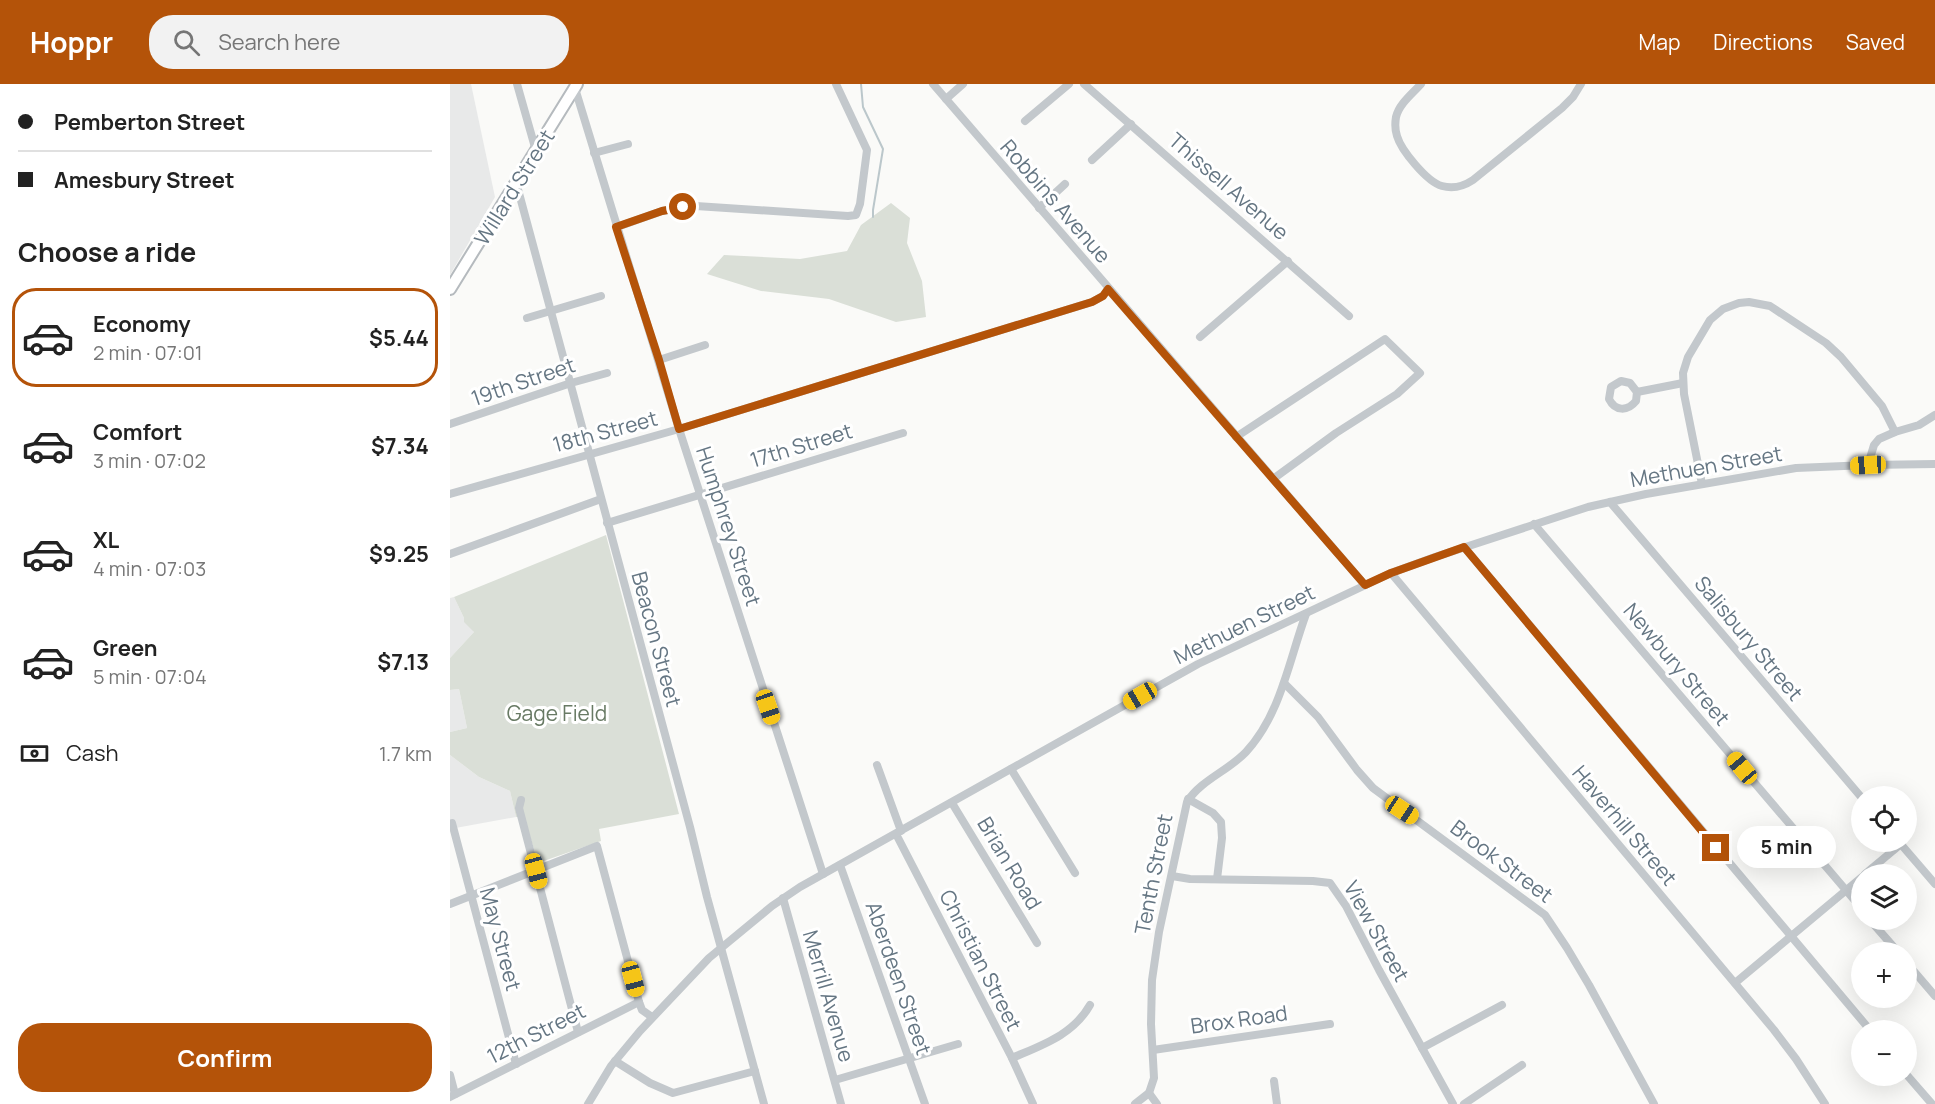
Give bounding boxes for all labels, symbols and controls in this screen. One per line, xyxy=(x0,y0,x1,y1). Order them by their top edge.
search box xyxy=(149,15,569,69)
text: Hoppr xyxy=(30,23,113,61)
icon: search xyxy=(170,26,203,59)
text: Search here xyxy=(218,27,340,57)
text: Map xyxy=(1639,28,1680,56)
text: Directions xyxy=(1713,28,1813,56)
text: Saved xyxy=(1846,28,1905,56)
text: Pemberton Street xyxy=(54,107,245,137)
street label: Willard Street xyxy=(467,124,561,250)
street label: Thissell Avenue xyxy=(1163,126,1295,246)
street label: Robbins Avenue xyxy=(995,133,1117,269)
text: Amesbury Street xyxy=(54,165,235,195)
route start xyxy=(669,193,696,220)
text: Choose a ride xyxy=(18,233,196,270)
text: Economy xyxy=(93,309,191,339)
icon: car xyxy=(21,311,75,365)
text: $5.44 xyxy=(369,323,429,353)
text: 2 min · 07:01 xyxy=(93,339,203,366)
street label: 19th Street xyxy=(467,350,579,412)
street label: 18th Street xyxy=(550,404,660,458)
street label: 17th Street xyxy=(746,416,856,474)
text: Comfort xyxy=(93,417,182,447)
icon: car xyxy=(21,419,75,473)
text: $7.34 xyxy=(371,431,429,461)
street label: Methuen Street xyxy=(1628,439,1784,493)
street label: Humphrey Street xyxy=(690,443,768,609)
text: 3 min · 07:02 xyxy=(93,447,206,474)
car xyxy=(1850,455,1886,475)
text: XL xyxy=(93,525,119,555)
icon: car xyxy=(21,527,75,581)
text: $9.25 xyxy=(369,539,429,569)
text: 4 min · 07:03 xyxy=(93,555,206,582)
street label: Beacon Street xyxy=(626,568,688,710)
street label: Salisbury Street xyxy=(1689,570,1809,706)
street label: Methuen Street xyxy=(1169,578,1319,670)
street label: Newbury Street xyxy=(1618,597,1736,731)
text: Green xyxy=(93,633,158,663)
icon: car xyxy=(21,635,75,689)
text: $7.13 xyxy=(377,647,429,677)
text: 5 min · 07:04 xyxy=(93,663,207,690)
car xyxy=(1120,679,1160,713)
car xyxy=(754,687,782,727)
park label: Gage Field xyxy=(507,699,607,727)
icon: cash xyxy=(18,737,51,770)
text: Cash xyxy=(66,738,119,768)
text: 1.7 km xyxy=(379,740,432,767)
car xyxy=(1724,748,1760,788)
street label: Haverhill Street xyxy=(1566,759,1684,891)
map controls xyxy=(1851,786,1917,1086)
button: locate xyxy=(1851,786,1917,852)
car xyxy=(1382,793,1422,827)
street label: Brian Road xyxy=(971,811,1049,915)
street label: Tenth Street xyxy=(1128,811,1178,937)
street label: Brook Street xyxy=(1445,813,1559,909)
callout: 5 min xyxy=(1737,827,1836,869)
text: 5 min xyxy=(1761,833,1812,860)
route end xyxy=(1702,834,1729,861)
car xyxy=(523,851,549,891)
button: layers xyxy=(1851,864,1917,930)
street label: View Street xyxy=(1338,876,1416,986)
street label: May Street xyxy=(474,884,528,994)
street label: Christian Street xyxy=(933,885,1029,1035)
street label: Aberdeen Street xyxy=(860,898,938,1058)
street label: Merrill Avenue xyxy=(797,927,861,1065)
button: + xyxy=(1851,942,1917,1008)
car xyxy=(620,959,646,999)
street label: 12th Street xyxy=(482,996,590,1070)
street label: Brox Road xyxy=(1189,998,1289,1040)
button: − xyxy=(1851,1020,1917,1086)
button: Confirm xyxy=(18,1023,432,1092)

